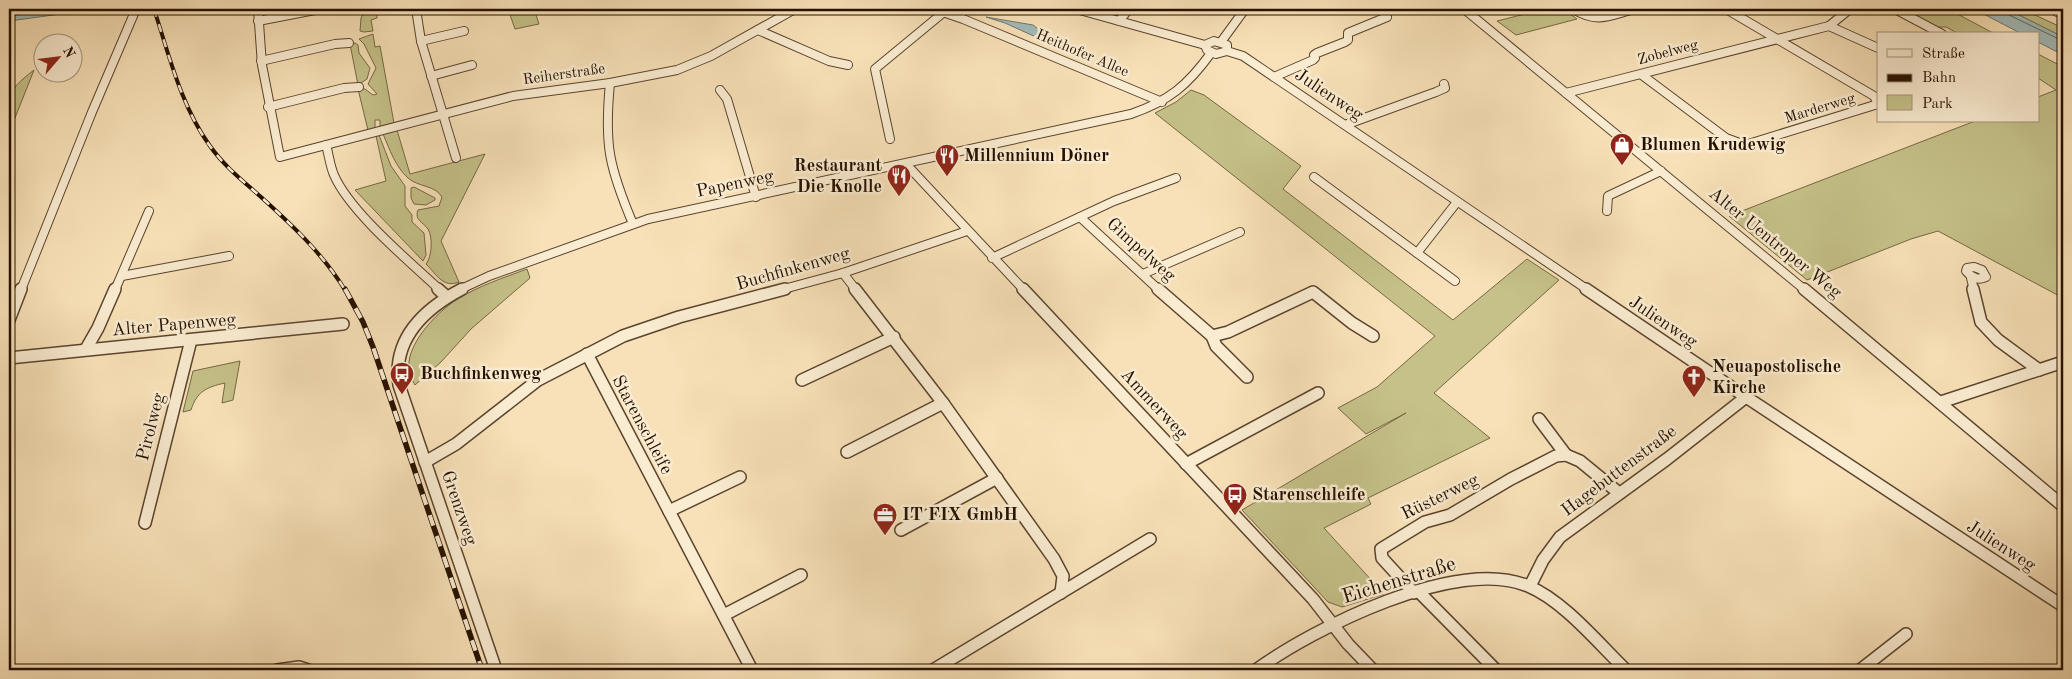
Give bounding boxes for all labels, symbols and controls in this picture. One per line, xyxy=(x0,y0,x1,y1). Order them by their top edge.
street label: Heithofer Allee xyxy=(1033,28,1131,80)
north arrow xyxy=(32,32,82,82)
legend xyxy=(1877,32,2040,122)
street label: Zobelweg xyxy=(1636,38,1700,68)
text: N xyxy=(60,44,77,61)
text: Straße xyxy=(1922,47,1965,62)
street label: Reiherstraße xyxy=(522,62,606,88)
street label: Julienweg xyxy=(1292,66,1367,124)
text: Bahn xyxy=(1922,71,1956,86)
street label: Marderweg xyxy=(1783,91,1857,127)
text: Park xyxy=(1922,97,1953,112)
shop icon: Blumen Krudewig xyxy=(1609,132,1635,166)
place label: Blumen Krudewig xyxy=(1640,136,1785,154)
restaurant icon: Millennium Döner xyxy=(934,143,960,177)
place label: Millennium Döner xyxy=(964,147,1109,165)
place label: Restaurant Die Knolle xyxy=(794,157,882,196)
restaurant icon: Restaurant Die Knolle xyxy=(886,163,912,197)
street label: Papenweg xyxy=(695,167,776,201)
street label: Alter Uentroper Weg xyxy=(1705,184,1845,302)
street label: Gimpelweg xyxy=(1103,215,1179,286)
street label: Buchfinkenweg xyxy=(734,244,852,294)
street label: Julienweg xyxy=(1626,293,1701,351)
street label: Alter Papenweg xyxy=(111,311,237,339)
place label: Neuapostolische Kirche xyxy=(1712,358,1841,397)
bus stop icon: Buchfinkenweg xyxy=(389,361,415,395)
church icon: Neuapostolische Kirche xyxy=(1681,364,1707,398)
place label: Buchfinkenweg xyxy=(420,365,541,383)
street label: Ammerweg xyxy=(1117,365,1191,443)
street label: Starenschleife xyxy=(608,372,676,478)
street label: Pirolweg xyxy=(134,391,168,463)
street label: Hagebuttenstraße xyxy=(1558,422,1680,520)
street label: Grenzweg xyxy=(438,468,480,548)
street label: Rüsterweg xyxy=(1399,471,1482,523)
bus stop icon: Starenschleife xyxy=(1222,482,1248,516)
place label: Starenschleife xyxy=(1252,486,1366,504)
office icon: IT FIX GmbH xyxy=(872,502,898,536)
place label: IT FIX GmbH xyxy=(902,506,1018,524)
street label: Julienweg xyxy=(1963,517,2039,575)
street label: Eichenstraße xyxy=(1340,554,1458,608)

